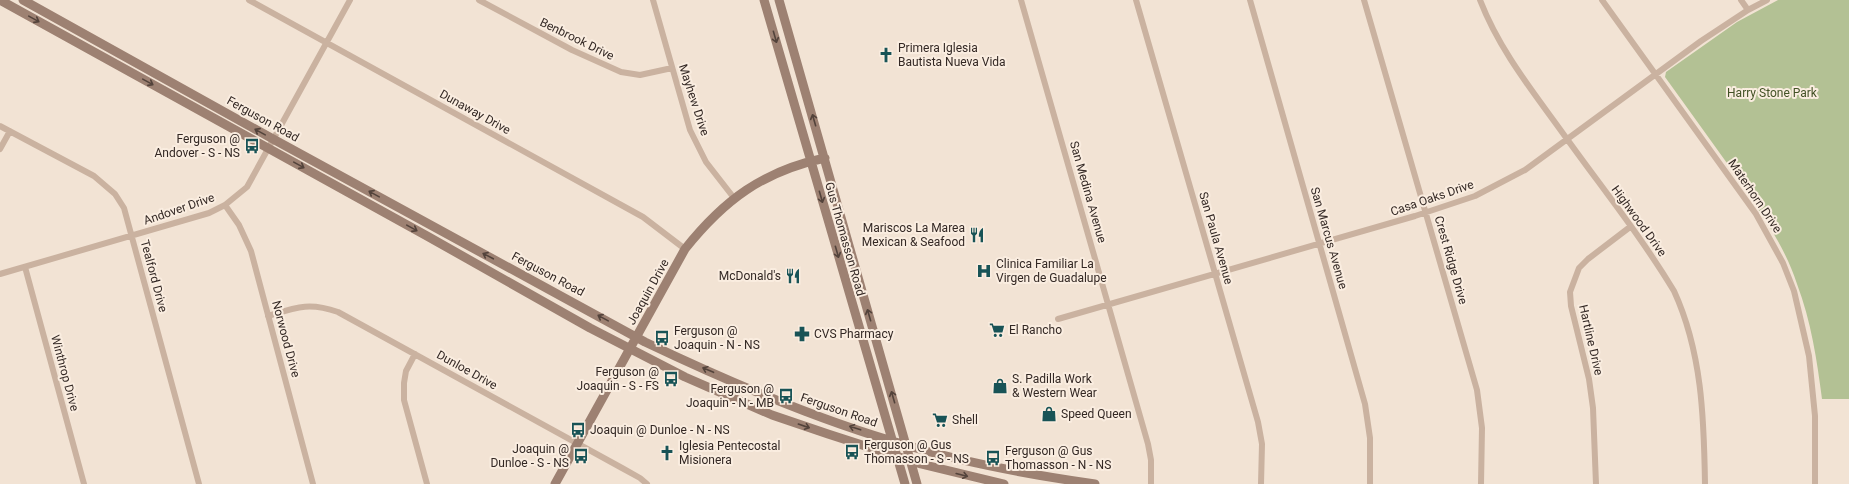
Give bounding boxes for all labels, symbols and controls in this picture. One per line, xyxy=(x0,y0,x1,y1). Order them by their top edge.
one-way arrow xyxy=(28,15,40,23)
street label: Benbrook Drive xyxy=(538,15,616,63)
one-way arrow xyxy=(772,31,779,44)
place label: Primera Iglesia Bautista Nueva Vida xyxy=(898,41,1006,69)
church icon: Primera Iglesia Bautista Nueva Vida xyxy=(877,46,895,64)
street label: Mayhew Drive xyxy=(676,62,712,138)
one-way arrow xyxy=(142,78,154,86)
park label: Harry Stone Park xyxy=(1727,86,1818,100)
street label: Dunaway Drive xyxy=(437,87,513,137)
street label: Ferguson Road xyxy=(224,93,302,145)
one-way arrow xyxy=(810,114,817,127)
one-way arrow xyxy=(254,127,266,135)
place label: Ferguson @ Andover - S - NS xyxy=(155,132,240,160)
bus stop icon: Ferguson @ Andover - S - NS xyxy=(243,137,261,155)
street label: San Medina Avenue xyxy=(1067,140,1109,244)
street label: Materhorn Drive xyxy=(1725,157,1785,235)
one-way arrow xyxy=(292,161,304,169)
street label: Casa Oaks Drive xyxy=(1389,177,1475,219)
street label: Gus Thomasson Road xyxy=(822,180,868,298)
street label: Highwood Drive xyxy=(1609,183,1669,259)
street label: San Marcus Avenue xyxy=(1308,185,1350,291)
one-way arrow xyxy=(368,189,380,197)
street label: Andover Drive xyxy=(142,190,216,228)
one-way arrow xyxy=(818,190,825,203)
street label: San Paula Avenue xyxy=(1196,190,1236,286)
street label: Crest Ridge Drive xyxy=(1432,214,1470,306)
place label: Mariscos La Marea Mexican & Seafood xyxy=(862,221,965,249)
one-way arrow xyxy=(406,224,418,232)
restaurant icon: Mariscos La Marea Mexican & Seafood xyxy=(968,226,986,244)
street label: Tealford Drive xyxy=(138,238,170,314)
one-way arrow xyxy=(834,245,841,258)
street label: Ferguson Road xyxy=(509,249,587,299)
one-way arrow xyxy=(483,251,495,259)
street label: Joaquin Drive xyxy=(624,257,672,327)
place label: Clinica Familiar La Virgen de Guadalupe xyxy=(996,257,1107,285)
hospital icon: Clinica Familiar La Virgen de Guadalupe xyxy=(975,262,993,280)
restaurant icon: McDonald's xyxy=(784,267,802,285)
place label: McDonald's xyxy=(719,269,781,283)
street label: Norwood Drive xyxy=(269,299,303,379)
street label: Hartline Drive xyxy=(1576,303,1606,377)
one-way arrow xyxy=(865,309,872,322)
one-way arrow xyxy=(597,313,609,321)
supermarket icon: El Rancho xyxy=(988,321,1006,339)
place label: El Rancho xyxy=(1009,323,1062,337)
place label: Ferguson @ Joaquin - N - NS xyxy=(674,324,760,352)
pharmacy icon: CVS Pharmacy xyxy=(793,325,811,343)
place label: CVS Pharmacy xyxy=(814,327,894,341)
bus stop icon: Ferguson @ Joaquin - N - NS xyxy=(653,329,671,347)
street label: Winthrop Drive xyxy=(48,333,82,413)
street label: Dunloe Drive xyxy=(434,348,500,392)
place label: Ferguson @ Joaquin - S - FS xyxy=(577,365,659,393)
one-way arrow xyxy=(703,366,715,374)
bus stop icon: Ferguson @ Joaquin - S - FS xyxy=(662,370,680,388)
place label: S. Padilla Work & Western Wear xyxy=(1012,372,1097,400)
shop icon: S. Padilla Work & Western Wear xyxy=(991,377,1009,395)
place label: Ferguson @ Joaquin - N - MB xyxy=(686,382,774,410)
bus stop icon: Ferguson @ Joaquin - N - MB xyxy=(777,387,795,405)
street label: Ferguson Road xyxy=(799,390,879,430)
one-way arrow xyxy=(888,391,896,404)
shop icon: Speed Queen xyxy=(1040,405,1058,423)
place label: Speed Queen xyxy=(1061,407,1132,421)
supermarket icon: Shell xyxy=(931,411,949,429)
place label: Shell xyxy=(952,413,978,427)
bus stop icon: Joaquin @ Dunloe - N - NS xyxy=(569,421,587,439)
place label: Joaquin @ Dunloe - N - NS xyxy=(590,423,730,437)
one-way arrow xyxy=(798,423,811,430)
one-way arrow xyxy=(848,424,861,431)
place label: Ferguson @ Gus Thomasson - S - NS xyxy=(864,438,969,466)
place label: Iglesia Pentecostal Misionera xyxy=(679,439,780,467)
place label: Joaquin @ Dunloe - S - NS xyxy=(490,442,569,470)
bus stop icon: Ferguson @ Gus Thomasson - S - NS xyxy=(843,443,861,461)
church icon: Iglesia Pentecostal Misionera xyxy=(658,444,676,462)
place label: Ferguson @ Gus Thomasson - N - NS xyxy=(1005,444,1111,472)
bus stop icon: Joaquin @ Dunloe - S - NS xyxy=(572,447,590,465)
bus stop icon: Ferguson @ Gus Thomasson - N - NS xyxy=(984,449,1002,467)
one-way arrow xyxy=(955,471,968,479)

